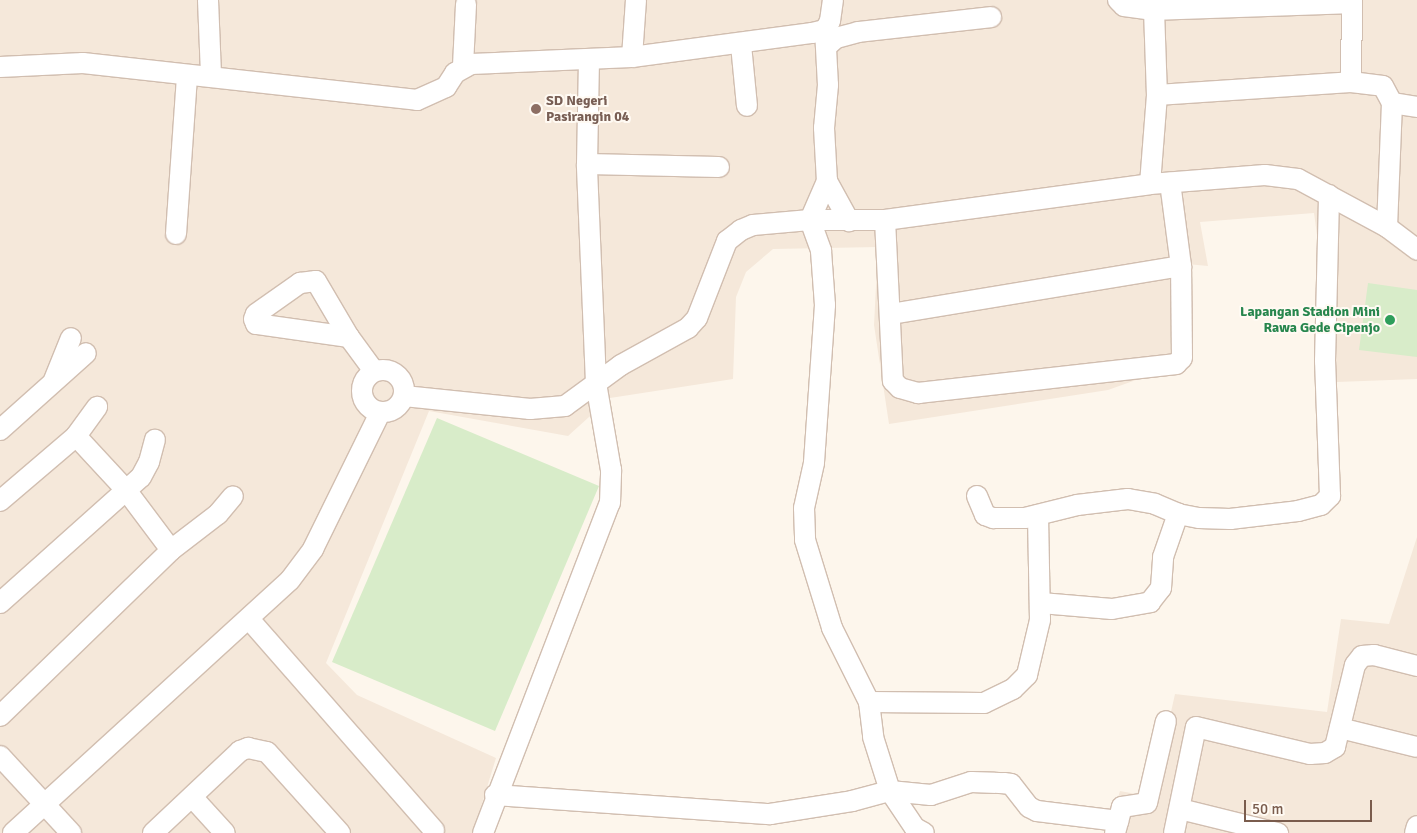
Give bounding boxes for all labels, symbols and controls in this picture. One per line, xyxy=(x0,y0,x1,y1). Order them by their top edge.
place label: SD Negeri Pasirangin 04 xyxy=(546,93,629,125)
marker: SD Negeri Pasirangin 04 xyxy=(530,103,542,115)
place label: Lapangan Stadion Mini Rawa Gede Cipenjo xyxy=(1240,304,1380,336)
marker: Lapangan Stadion Mini Rawa Gede Cipenjo xyxy=(1384,314,1396,326)
scale bar xyxy=(1247,790,1374,822)
text: 50 m xyxy=(1252,800,1283,818)

